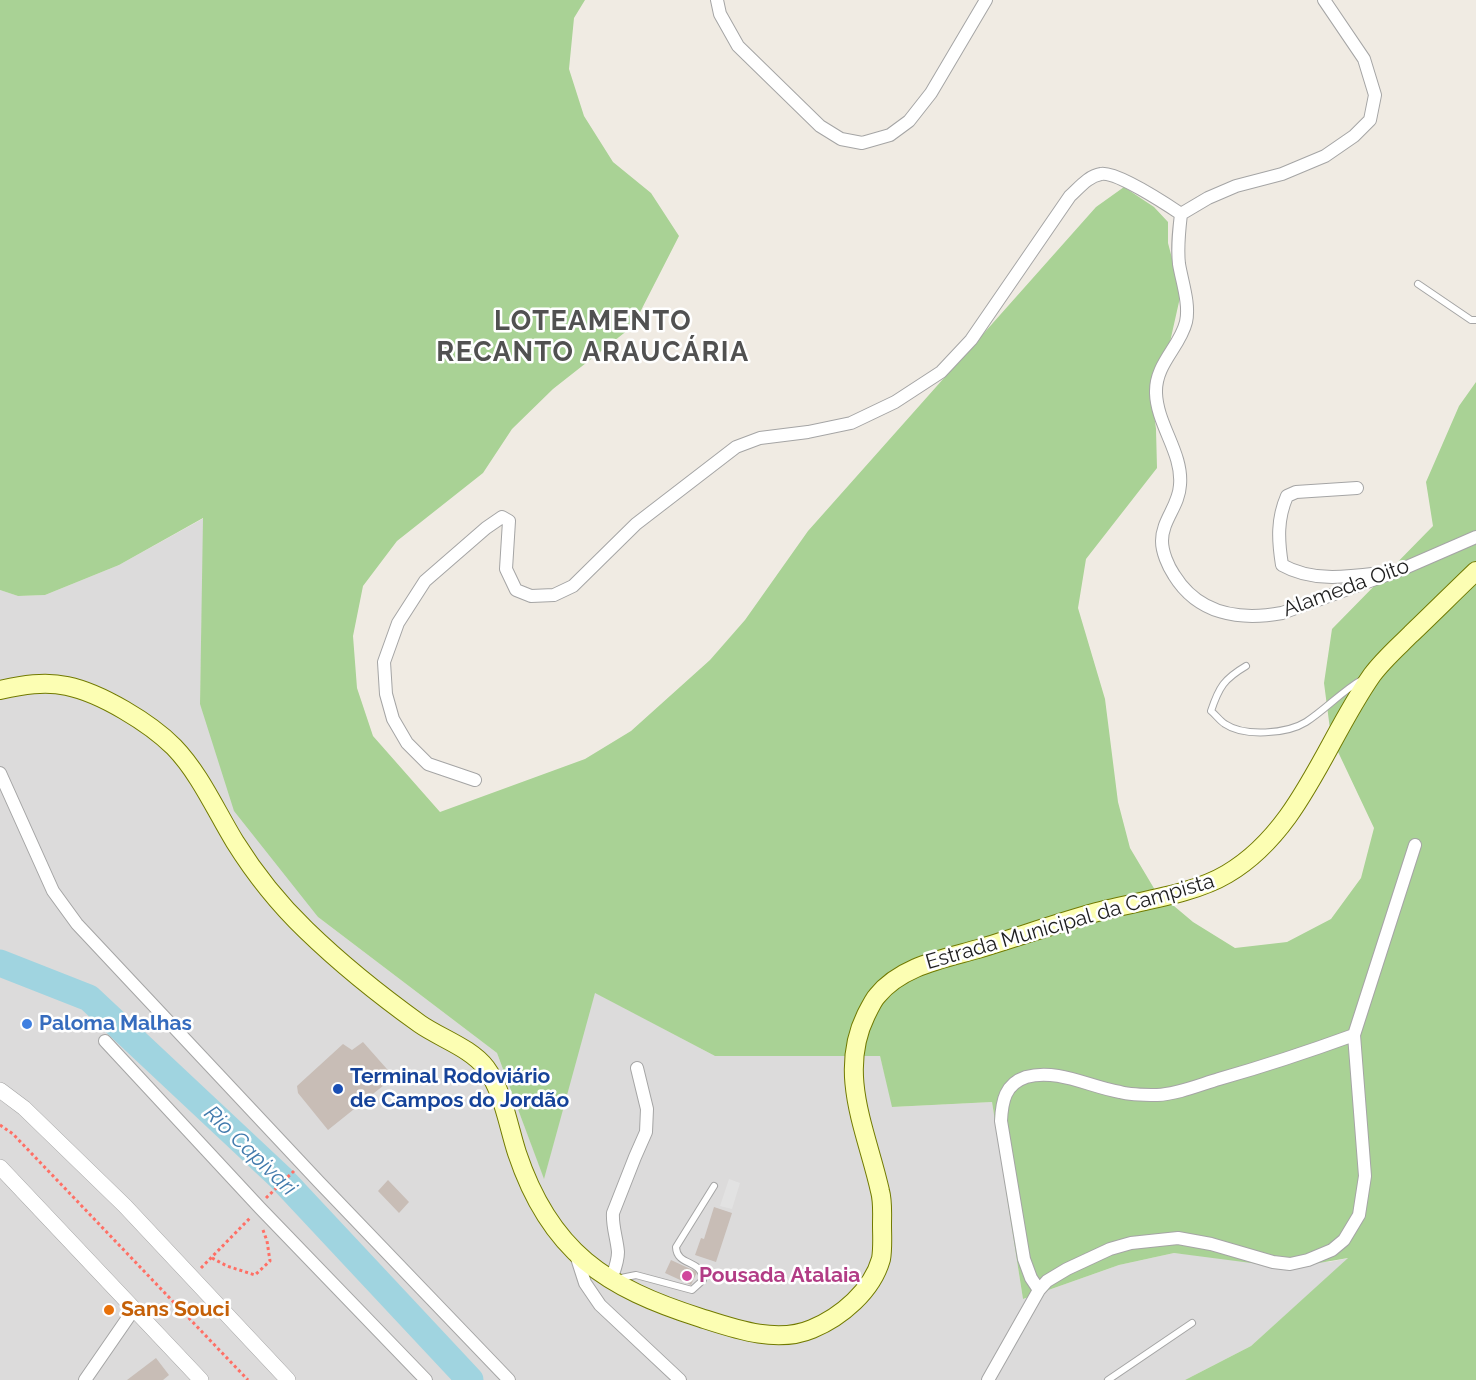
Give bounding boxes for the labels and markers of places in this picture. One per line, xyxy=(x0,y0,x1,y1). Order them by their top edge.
place label: Paloma Malhas xyxy=(39,1011,192,1037)
marker: Paloma Malhas xyxy=(20,1017,34,1031)
place label: Terminal Rodoviário de Campos do Jordão xyxy=(350,1064,569,1114)
marker: Terminal Rodoviário de Campos do Jordão xyxy=(331,1082,345,1096)
place label: Pousada Atalaia xyxy=(699,1263,860,1289)
marker: Pousada Atalaia xyxy=(680,1269,694,1283)
place label: Sans Souci xyxy=(121,1297,230,1323)
marker: Sans Souci xyxy=(102,1303,116,1317)

